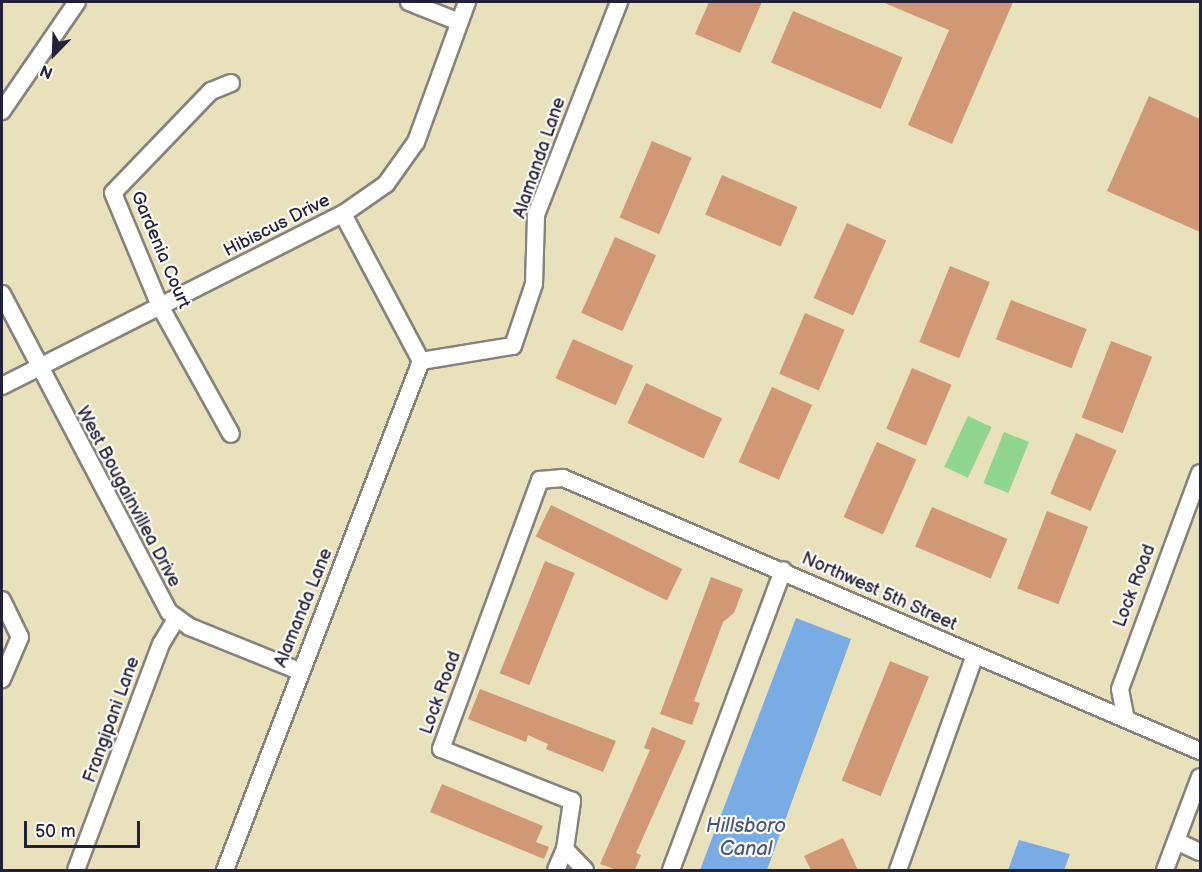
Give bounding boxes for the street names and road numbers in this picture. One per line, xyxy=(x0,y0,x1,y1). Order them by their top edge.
street label: Alamanda Lane xyxy=(509,95,571,221)
street label: Gardenia Court xyxy=(126,188,194,312)
street label: Hibiscus Drive xyxy=(220,190,334,262)
street label: West Bougainvillea Drive xyxy=(71,403,185,591)
street label: Lock Road xyxy=(1109,542,1161,630)
street label: Alamanda Lane xyxy=(270,545,338,671)
street label: Northwest 5th Street xyxy=(798,548,960,636)
street label: Lock Road xyxy=(416,649,466,737)
street label: Frangipani Lane xyxy=(79,654,145,786)

